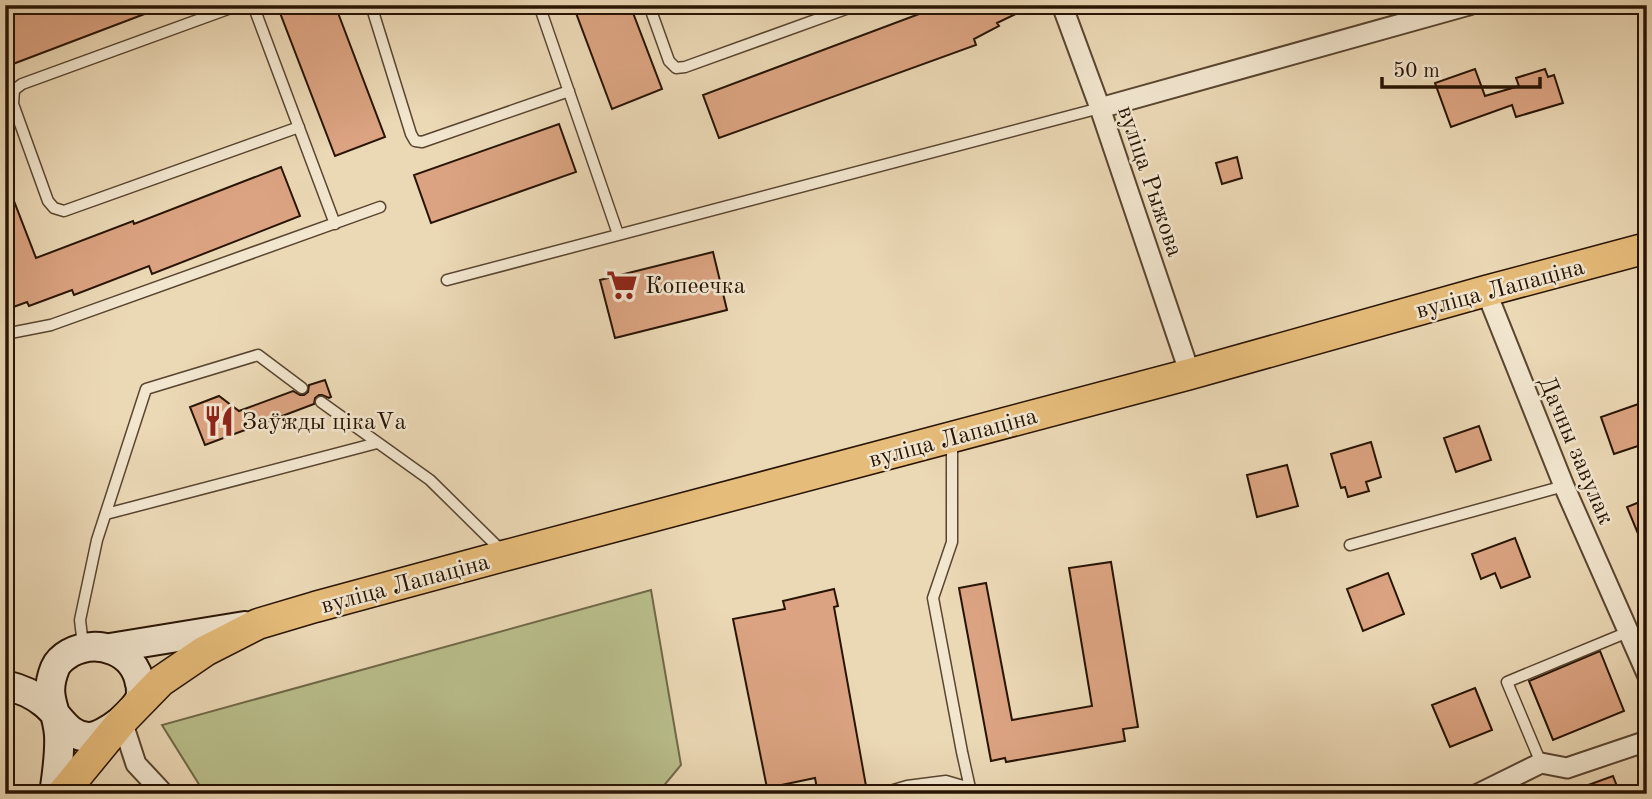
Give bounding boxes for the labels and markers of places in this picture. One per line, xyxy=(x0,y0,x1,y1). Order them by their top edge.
supermarket icon: Копеечка xyxy=(605,268,639,302)
place label: Копеечка xyxy=(645,275,746,299)
restaurant icon: Заўжды цікаVа xyxy=(202,404,236,438)
place label: Заўжды цікаVа xyxy=(242,411,406,435)

